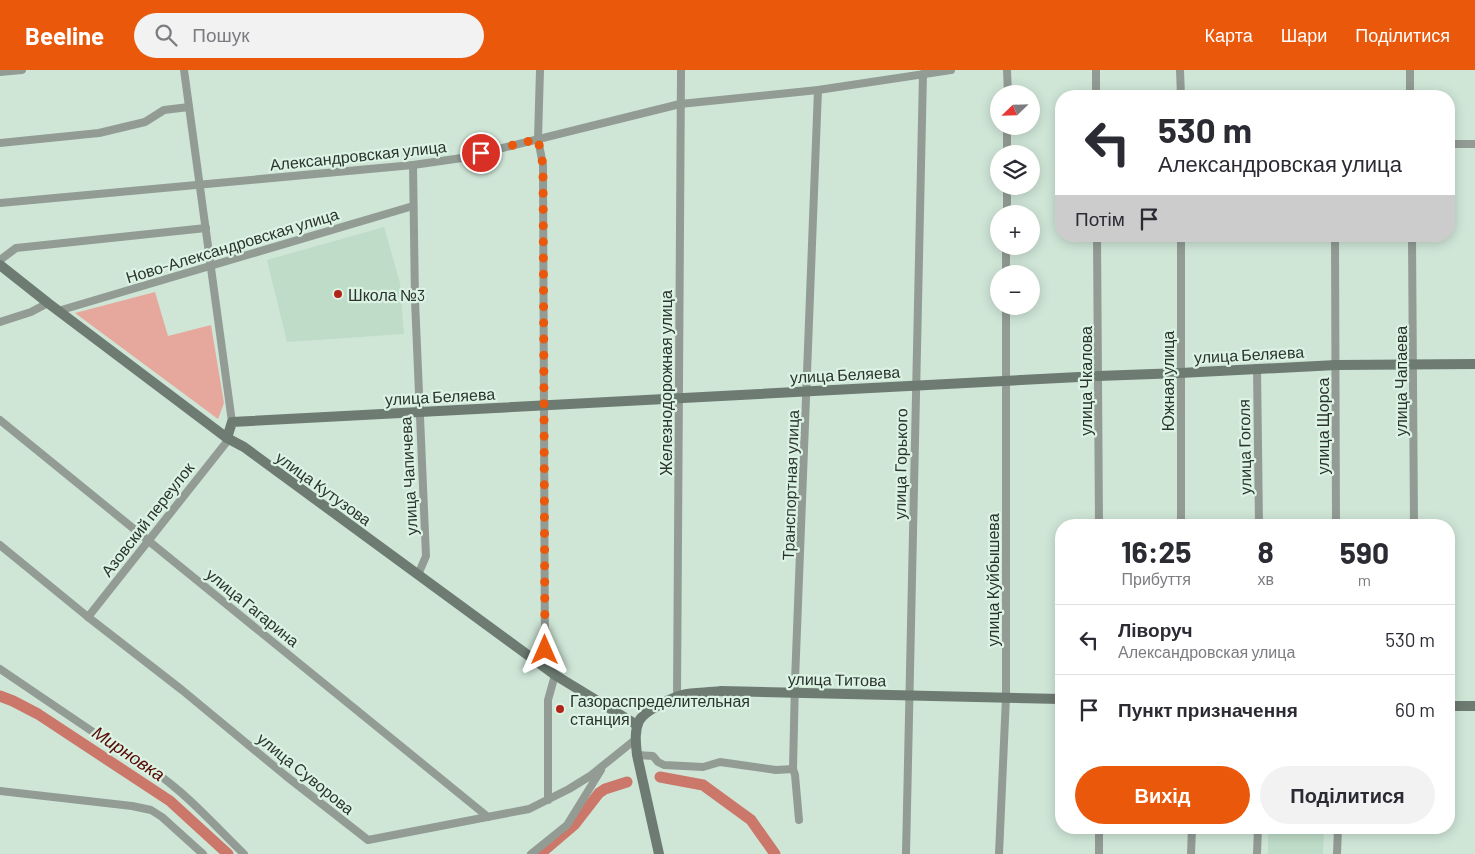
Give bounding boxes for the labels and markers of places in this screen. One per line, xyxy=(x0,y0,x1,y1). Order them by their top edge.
pin xyxy=(460,132,502,174)
place label: Школа №3 xyxy=(348,285,425,304)
marker: Школа №3 xyxy=(332,288,344,300)
place label: Газораспределительная станция xyxy=(570,691,750,728)
marker: Газораспределительная станция xyxy=(554,703,566,715)

